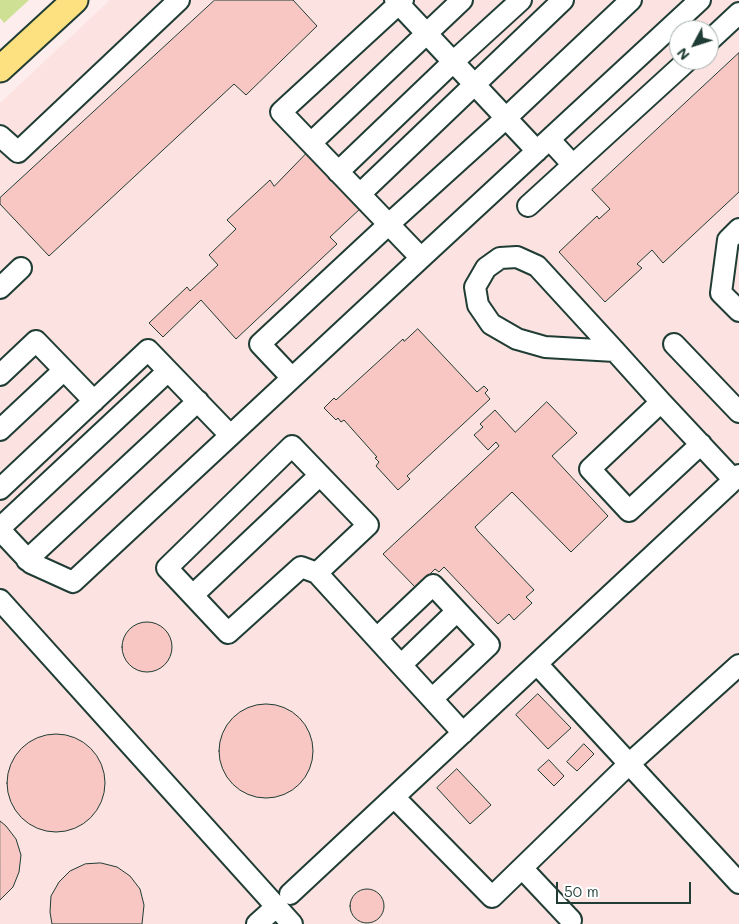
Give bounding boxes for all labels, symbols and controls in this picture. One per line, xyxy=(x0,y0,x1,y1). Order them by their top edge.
north arrow xyxy=(669,20,719,70)
text: N xyxy=(672,44,694,65)
scale bar xyxy=(559,872,694,904)
text: 50 m xyxy=(564,881,599,901)

